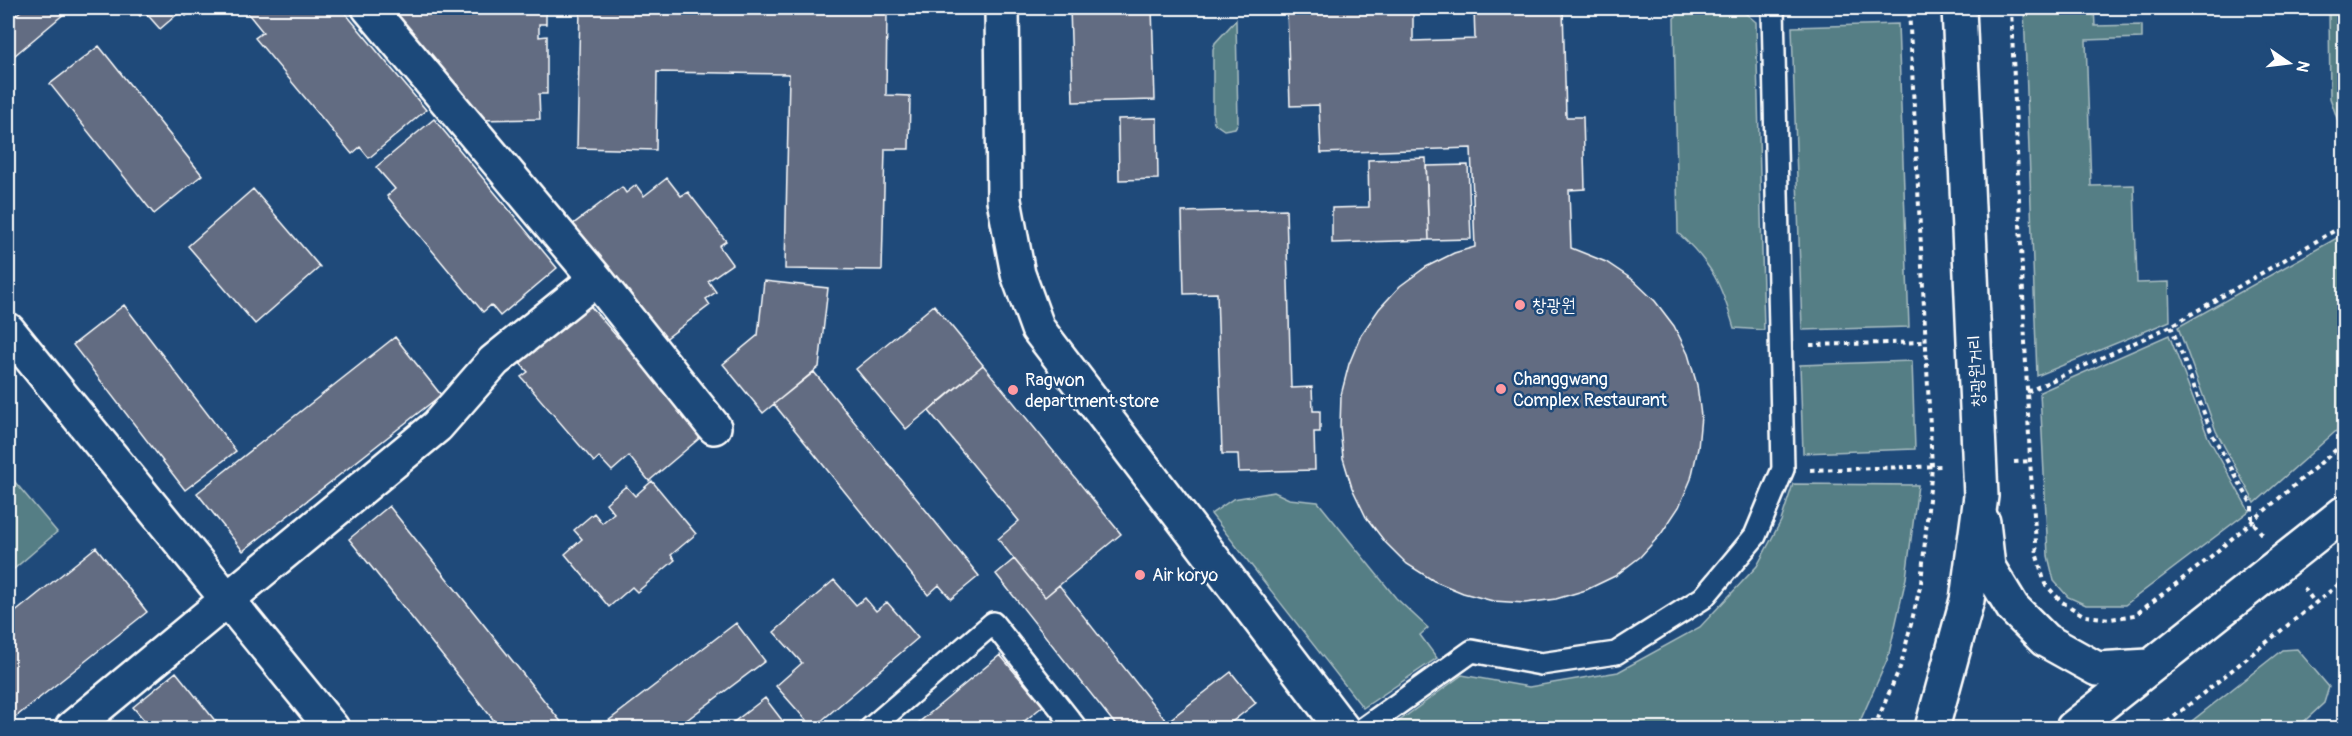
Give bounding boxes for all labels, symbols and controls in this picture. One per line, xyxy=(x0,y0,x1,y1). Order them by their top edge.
north arrow xyxy=(2259,33,2319,93)
text: N xyxy=(2292,59,2314,74)
place label: 창광원 xyxy=(1532,294,1575,317)
marker: 창광원 xyxy=(1513,298,1527,312)
street label: 창광원거리 xyxy=(1963,334,1990,408)
place label: Changgwang Complex Restaurant xyxy=(1513,368,1668,412)
place label: Ragwon department store xyxy=(1025,369,1159,413)
marker: Changgwang Complex Restaurant xyxy=(1494,382,1508,396)
marker: Ragwon department store xyxy=(1006,383,1020,397)
place label: Air koryo xyxy=(1152,564,1219,587)
marker: Air koryo xyxy=(1133,568,1147,582)

